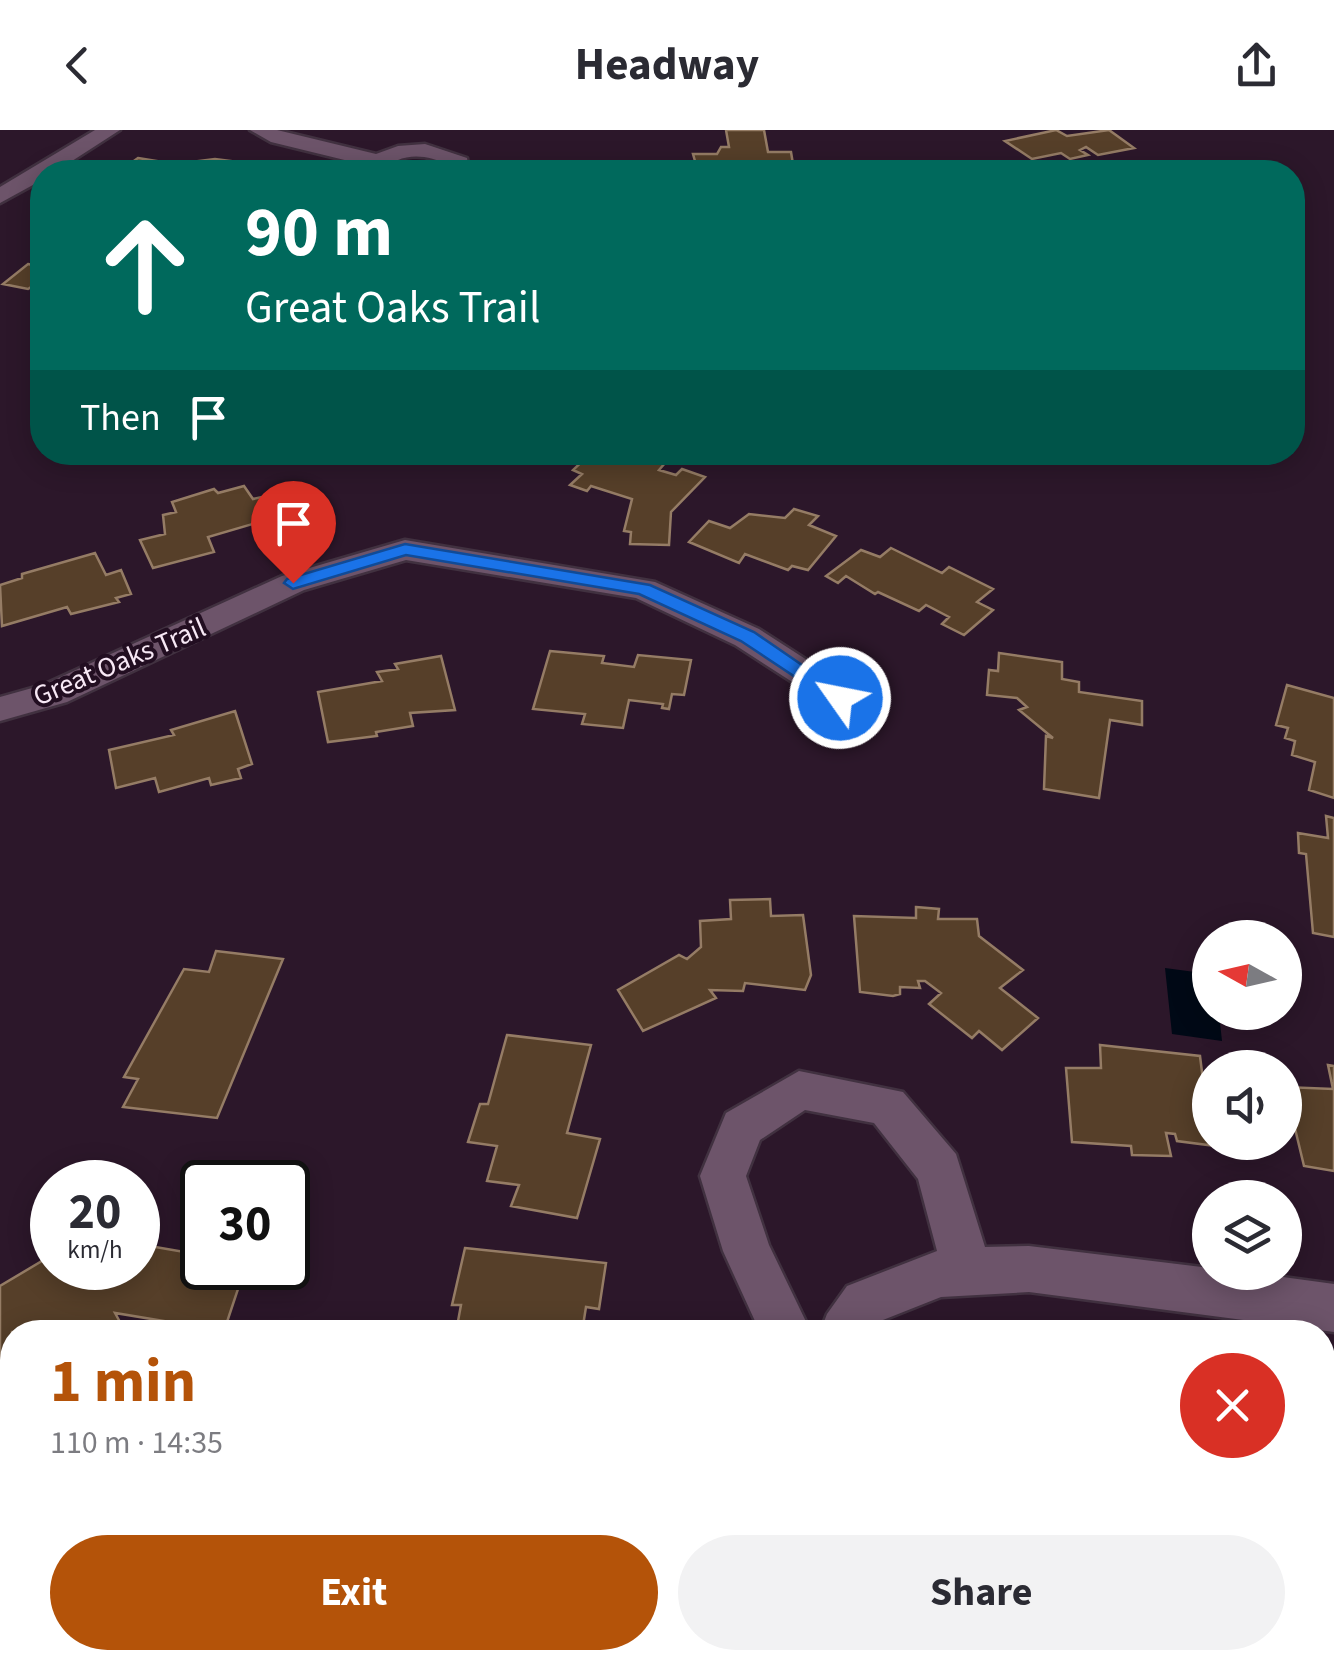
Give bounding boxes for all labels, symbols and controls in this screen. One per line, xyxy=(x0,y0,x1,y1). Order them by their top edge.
text: Headway xyxy=(575,33,759,97)
icon: back xyxy=(50,38,105,93)
icon: share xyxy=(1229,38,1284,93)
text: 90 m xyxy=(245,183,393,283)
icon: ahead xyxy=(80,200,210,330)
text: Great Oaks Trail xyxy=(245,276,540,340)
icon: arrive xyxy=(181,390,236,445)
text: Then xyxy=(80,391,161,445)
pin xyxy=(251,481,336,584)
icon: arrive xyxy=(266,496,321,551)
street label: Great Oaks Trail xyxy=(27,608,212,716)
position arrow xyxy=(788,646,892,750)
north arrow xyxy=(1192,920,1302,1030)
map controls xyxy=(1192,920,1302,1290)
button: sound xyxy=(1192,1050,1302,1160)
speed limit sign: 30 xyxy=(180,1160,310,1290)
text: 20 xyxy=(69,1177,121,1248)
button: layers xyxy=(1192,1180,1302,1290)
text: km/h xyxy=(67,1232,123,1268)
text: 1 min xyxy=(50,1340,196,1425)
button: close xyxy=(1180,1353,1285,1458)
text: 110 m · 14:35 xyxy=(50,1420,223,1466)
button: Exit xyxy=(50,1535,658,1650)
button: Share xyxy=(678,1535,1285,1650)

